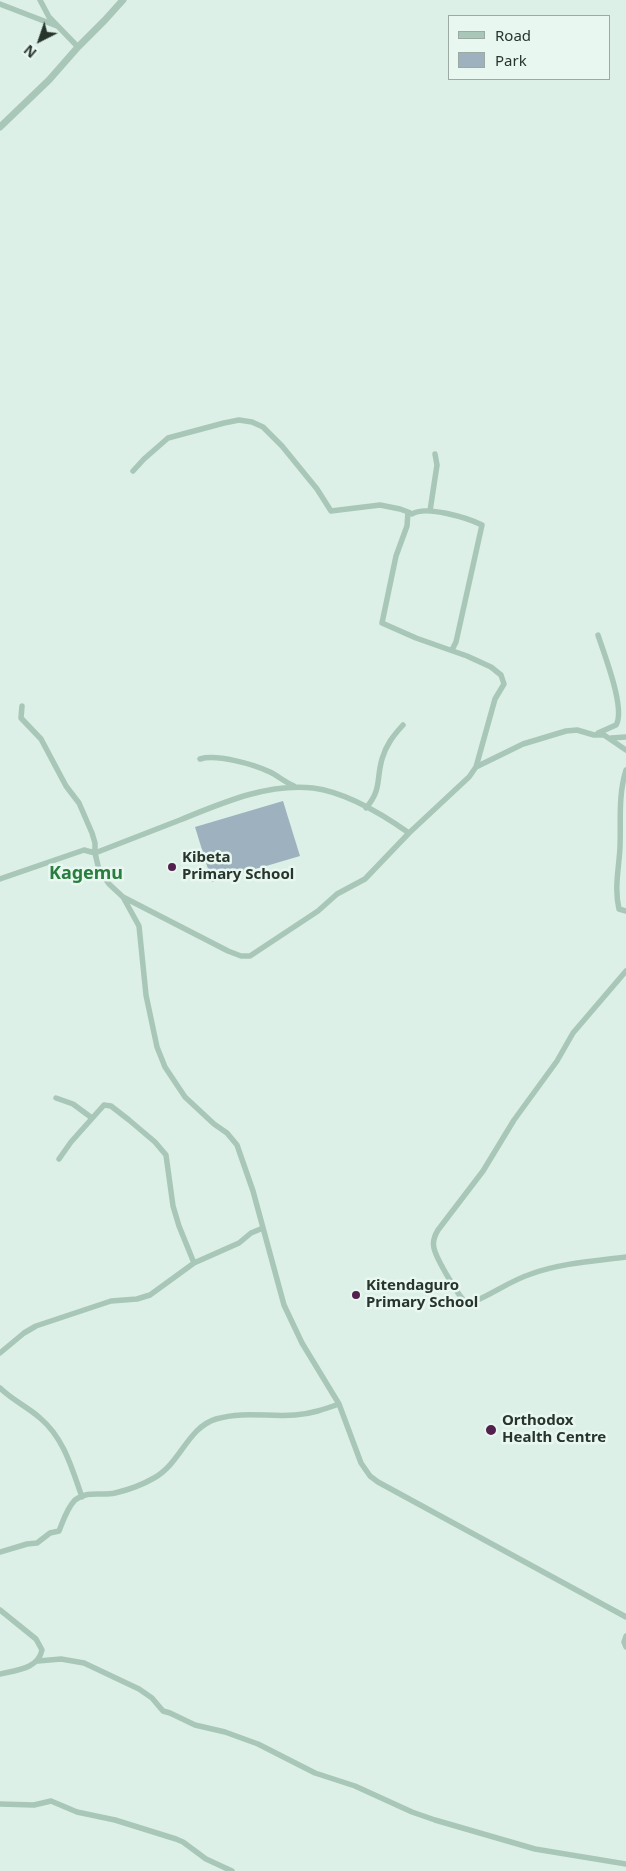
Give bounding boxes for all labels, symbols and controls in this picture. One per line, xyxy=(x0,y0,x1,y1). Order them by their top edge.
north arrow xyxy=(15,15,65,65)
legend xyxy=(448,15,611,80)
text: Road xyxy=(495,25,531,45)
text: N xyxy=(19,41,40,63)
text: Park xyxy=(495,50,527,70)
place label: Kibeta Primary School xyxy=(182,849,294,884)
marker: Kibeta Primary School xyxy=(166,861,178,873)
district label: Kagemu xyxy=(49,863,123,885)
place label: Kitendaguro Primary School xyxy=(366,1277,478,1312)
marker: Kitendaguro Primary School xyxy=(350,1289,362,1301)
place label: Orthodox Health Centre xyxy=(502,1412,606,1447)
marker: Orthodox Health Centre xyxy=(484,1423,498,1437)

